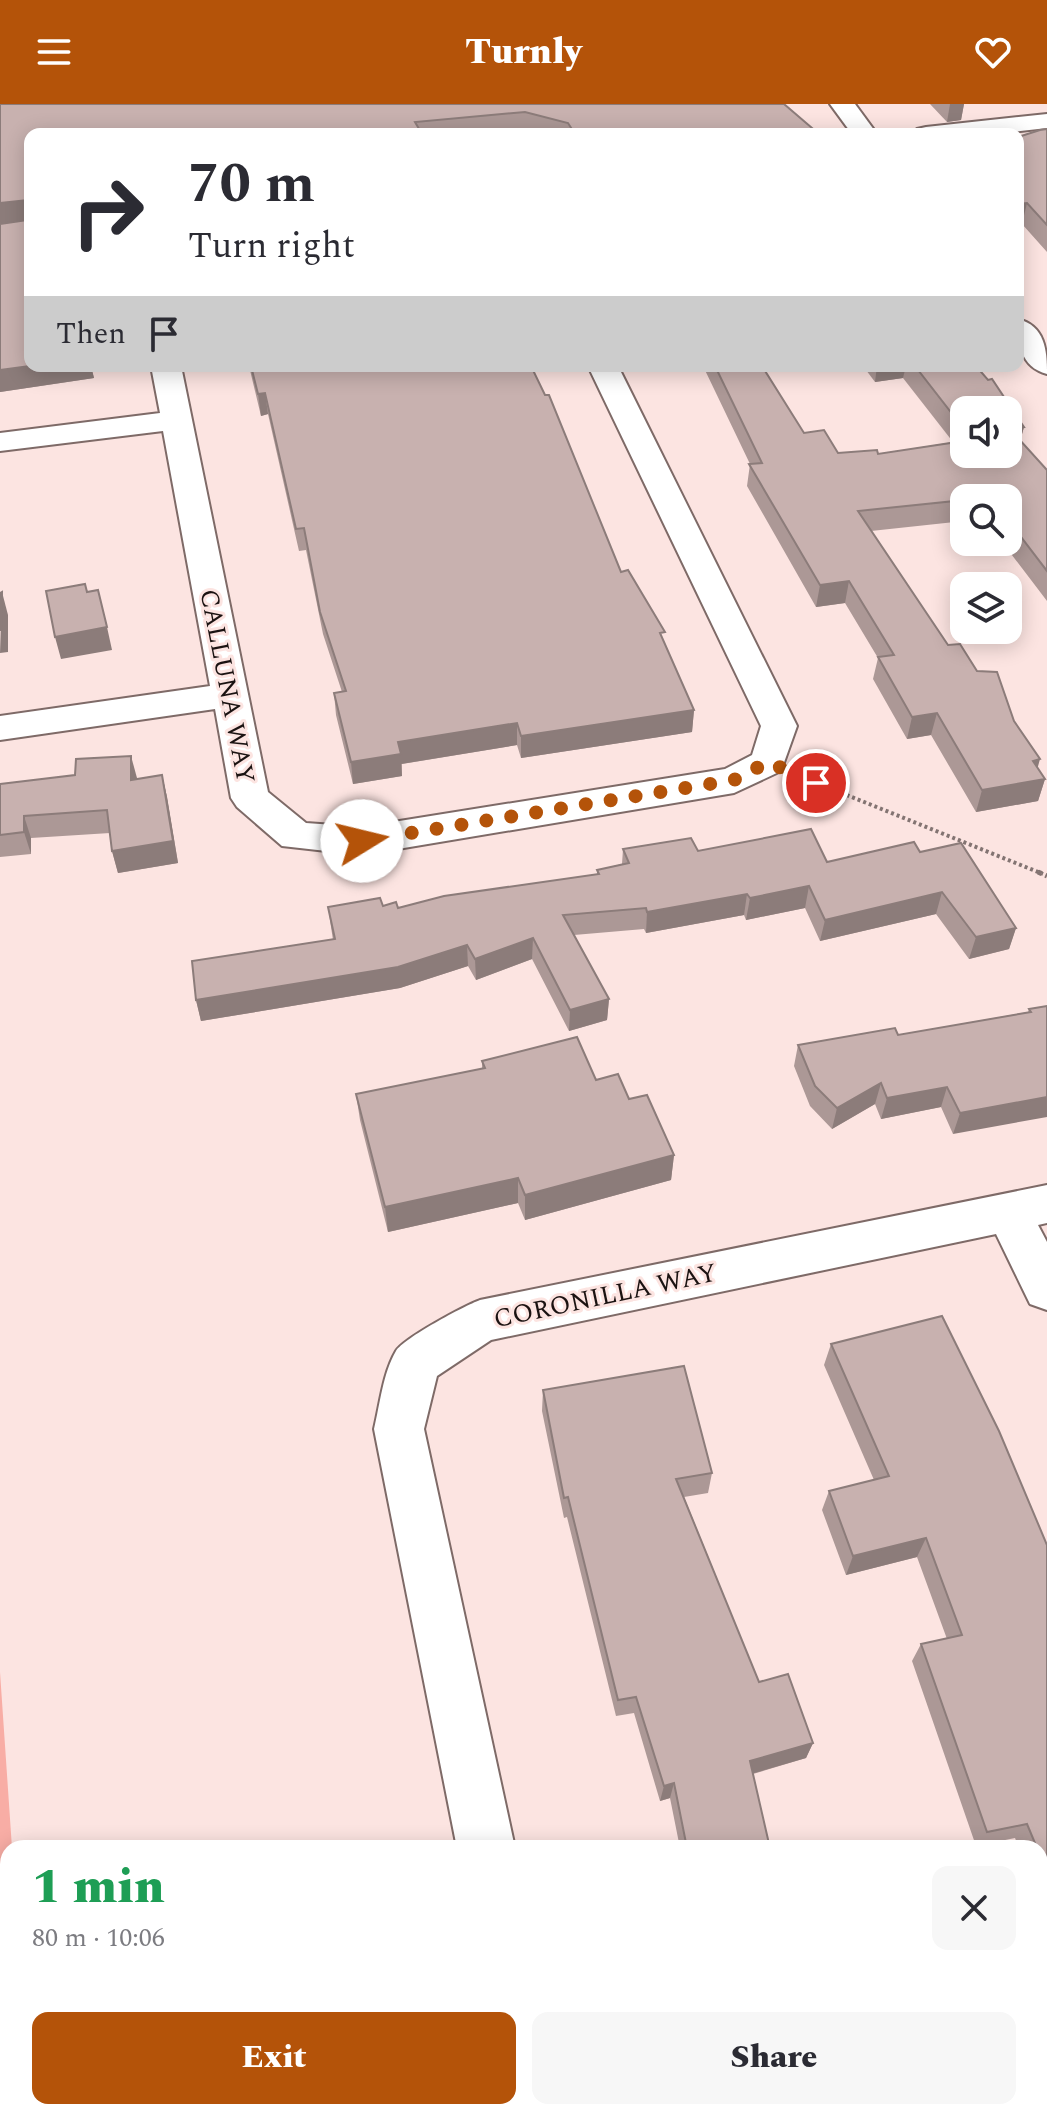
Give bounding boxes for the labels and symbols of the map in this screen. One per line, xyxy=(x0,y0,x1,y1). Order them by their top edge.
street label: CALLUNA WAY xyxy=(189,586,265,787)
pin xyxy=(782,749,850,817)
position arrow xyxy=(320,799,404,883)
street label: CORONILLA WAY xyxy=(490,1253,721,1339)

